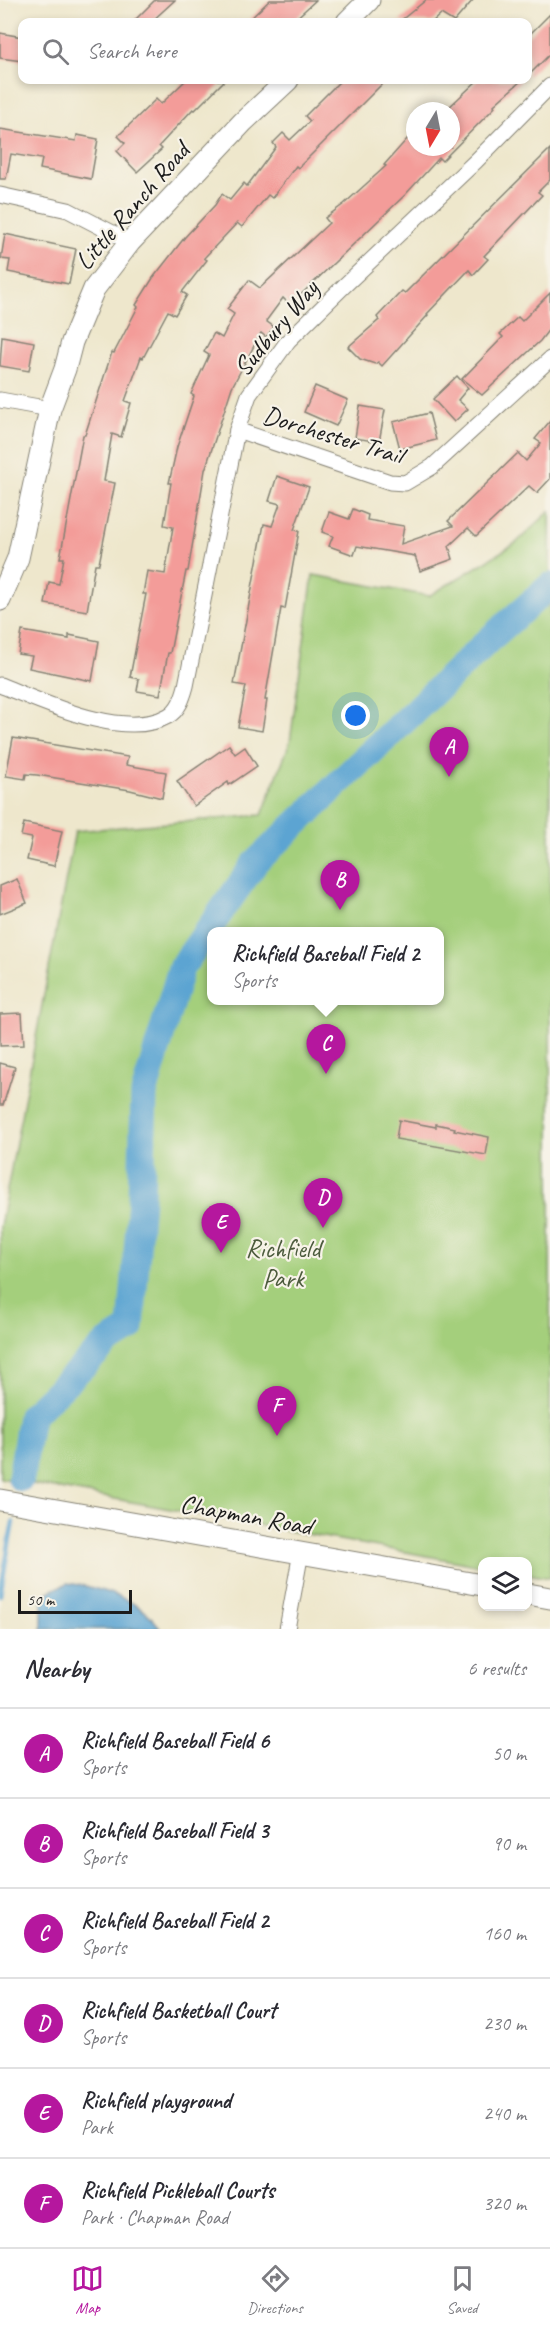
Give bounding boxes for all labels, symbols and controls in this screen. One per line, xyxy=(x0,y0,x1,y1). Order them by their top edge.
search box xyxy=(18,18,532,84)
icon: search xyxy=(39,35,72,68)
text: Search here xyxy=(87,37,177,65)
north arrow xyxy=(406,102,460,156)
street label: Little Ranch Road xyxy=(68,132,199,277)
street label: Sudbury Way xyxy=(226,271,327,383)
street label: Dorchester Trail xyxy=(259,398,411,473)
your location xyxy=(341,701,370,730)
pin: A xyxy=(430,728,468,777)
pin: B xyxy=(320,860,360,910)
popup xyxy=(207,927,444,1005)
text: Richfield Baseball Field 2 xyxy=(232,940,419,968)
text: Sports xyxy=(232,968,277,993)
pin: C xyxy=(306,1024,346,1074)
pin: D xyxy=(304,1178,342,1228)
pin: E xyxy=(202,1204,240,1253)
park label: Richfield Park xyxy=(246,1232,324,1295)
pin: F xyxy=(258,1386,296,1436)
street label: Chapman Road xyxy=(178,1487,318,1543)
map controls xyxy=(478,1557,532,1611)
button: layers xyxy=(478,1557,532,1611)
scale bar xyxy=(18,1587,132,1614)
text: 50 m xyxy=(27,1590,54,1610)
text: Nearby xyxy=(24,1652,89,1685)
text: 6 results xyxy=(467,1656,526,1681)
text: Richfield Baseball Field 6 xyxy=(81,1727,269,1755)
text: A xyxy=(38,1741,49,1766)
text: 50 m xyxy=(492,1741,526,1766)
text: Sports xyxy=(81,1755,126,1780)
text: Richfield Baseball Field 3 xyxy=(81,1817,269,1845)
text: B xyxy=(38,1831,49,1856)
text: 90 m xyxy=(492,1831,526,1856)
text: Sports xyxy=(81,1845,126,1870)
text: Richfield Baseball Field 2 xyxy=(81,1907,269,1935)
text: C xyxy=(39,1921,48,1946)
text: 160 m xyxy=(483,1921,526,1946)
text: Sports xyxy=(81,1935,126,1960)
text: Richfield Basketball Court xyxy=(81,1997,276,2025)
text: D xyxy=(38,2011,49,2036)
text: 230 m xyxy=(483,2011,526,2036)
text: Sports xyxy=(81,2025,126,2050)
text: Richfield playground xyxy=(81,2087,231,2115)
text: E xyxy=(38,2101,49,2126)
text: 240 m xyxy=(483,2101,526,2126)
text: Park xyxy=(81,2115,113,2140)
text: Richfield Pickleball Courts xyxy=(81,2177,274,2205)
text: F xyxy=(39,2191,48,2216)
text: 320 m xyxy=(483,2191,526,2216)
text: Park · Chapman Road xyxy=(81,2205,228,2230)
tab: Map xyxy=(71,2262,104,2318)
tab: Directions xyxy=(247,2262,303,2318)
tab: Saved xyxy=(446,2262,479,2318)

